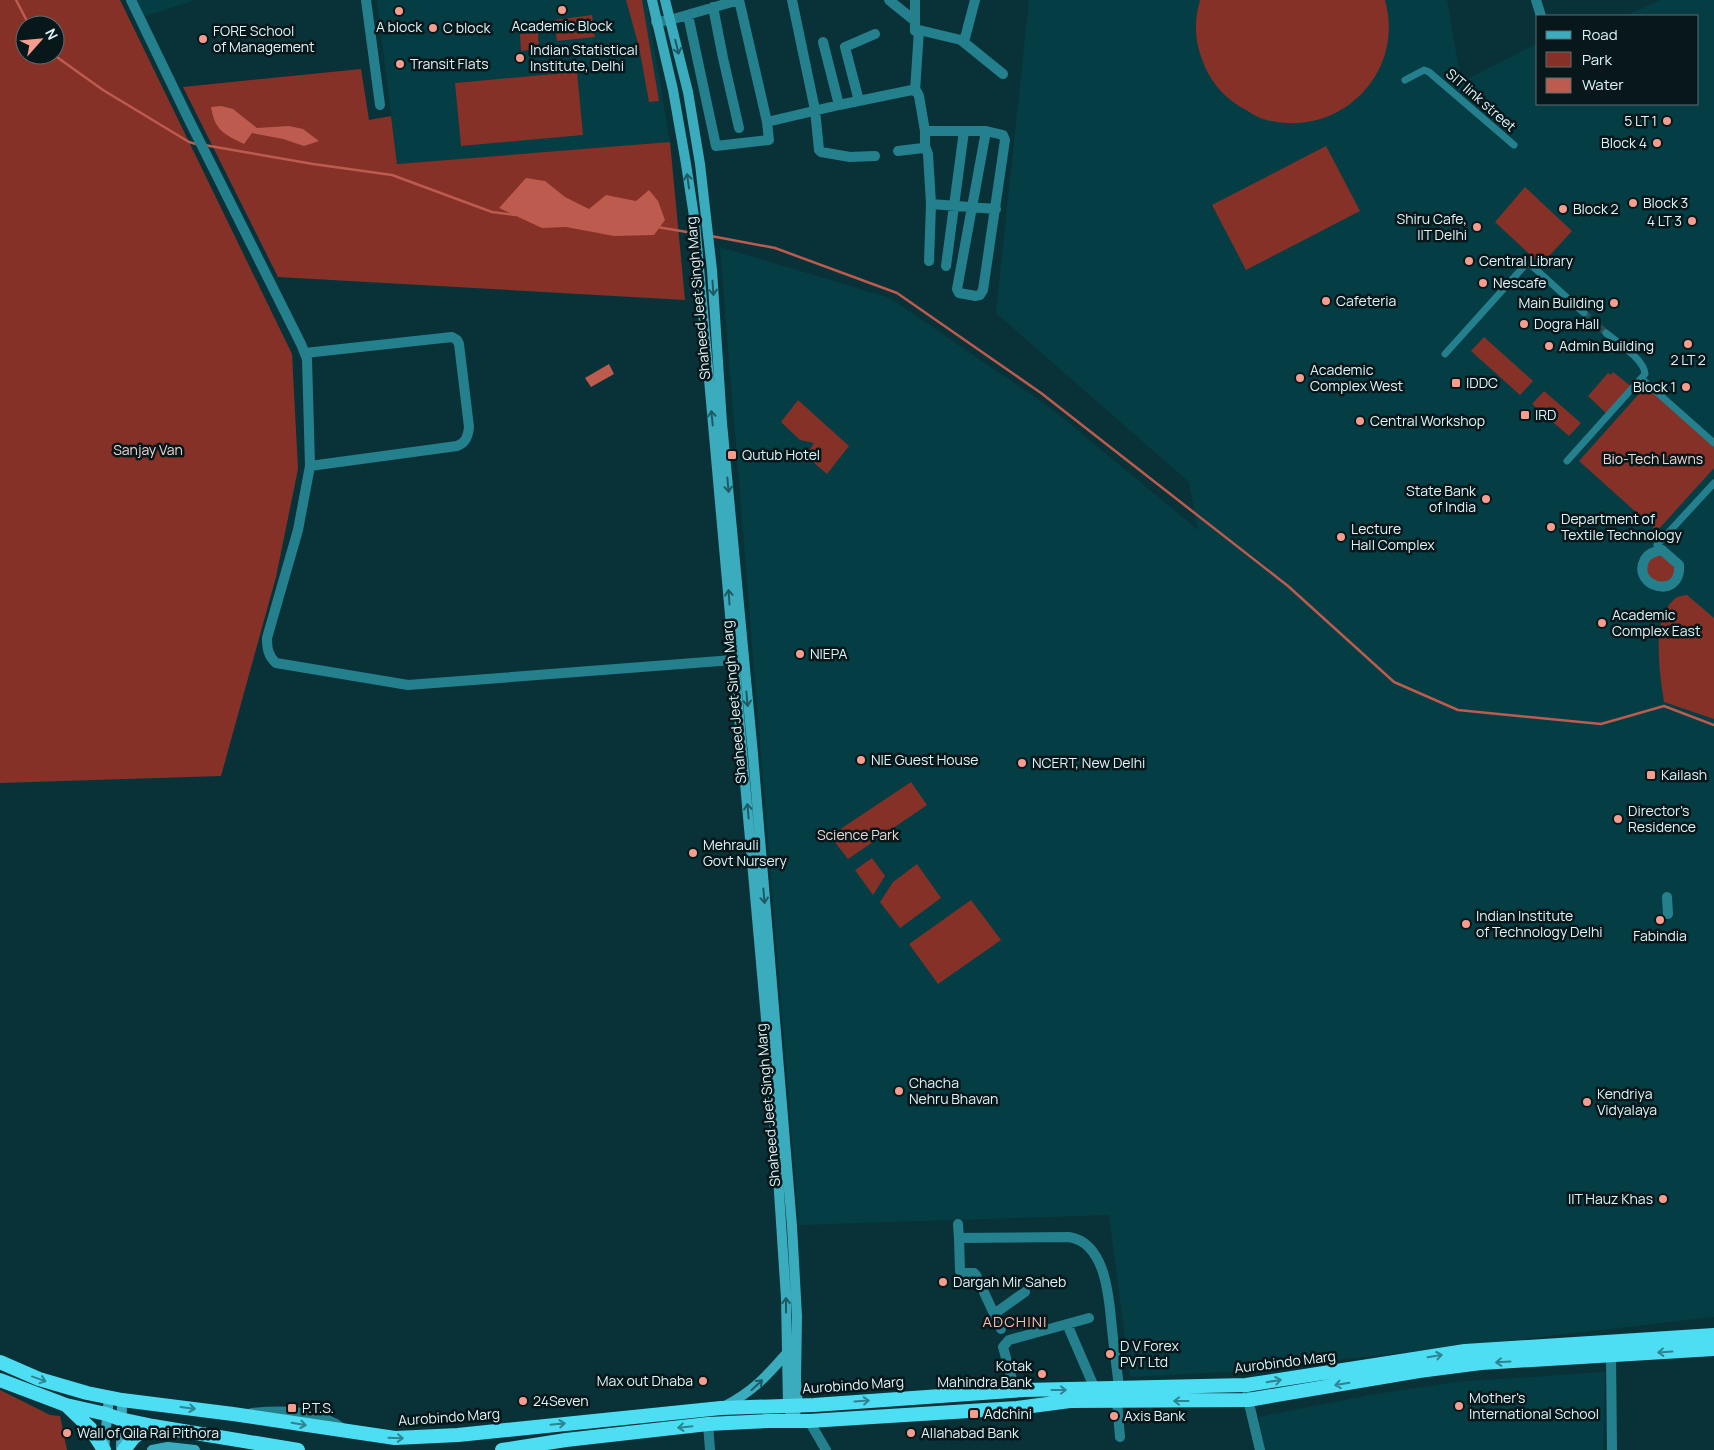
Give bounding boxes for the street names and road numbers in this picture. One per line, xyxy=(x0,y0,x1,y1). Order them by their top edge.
street label: SIT link street xyxy=(1442,64,1521,136)
street label: Shaheed Jeet Singh Marg xyxy=(681,216,714,381)
street label: Shaheed Jeet Singh Marg xyxy=(717,620,750,785)
street label: Shaheed Jeet Singh Marg xyxy=(751,1023,784,1188)
street label: Aurobindo Marg xyxy=(1233,1346,1337,1377)
street label: Aurobindo Marg xyxy=(801,1371,905,1398)
street label: Aurobindo Marg xyxy=(397,1403,501,1430)

